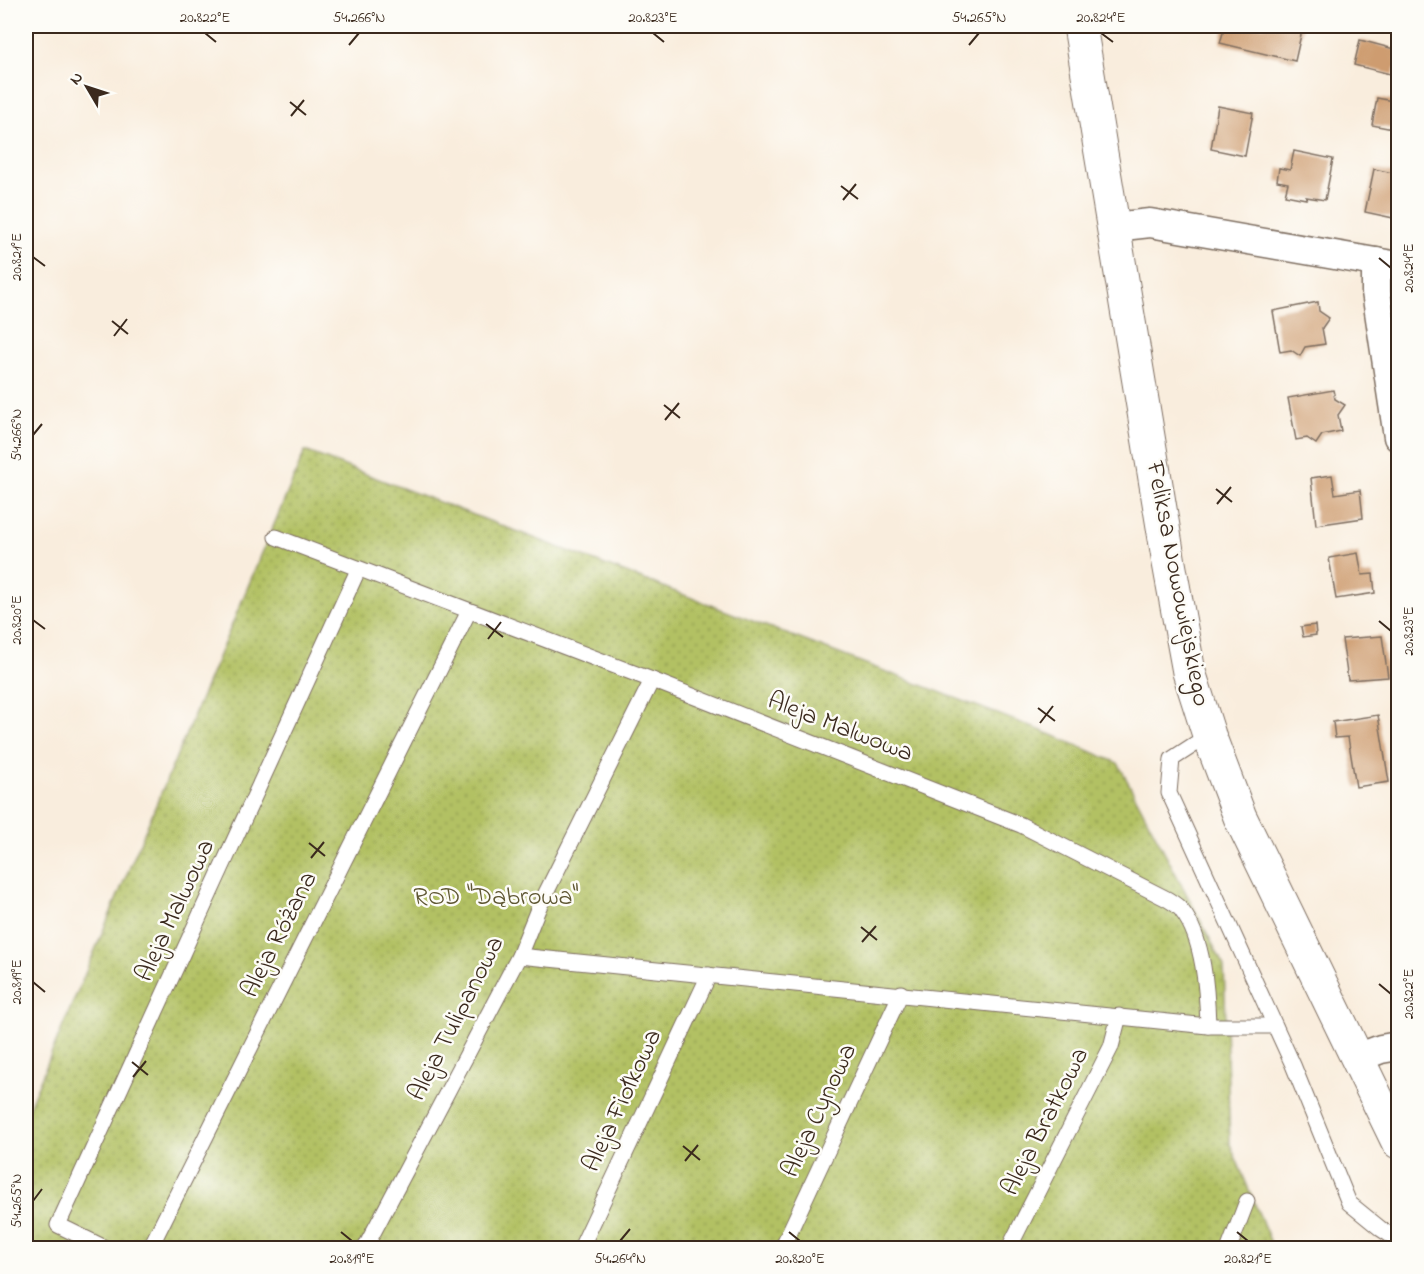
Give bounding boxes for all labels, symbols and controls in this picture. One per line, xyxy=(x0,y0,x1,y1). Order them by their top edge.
text: 20.822°E xyxy=(180,7,230,29)
text: 54.266°N xyxy=(333,7,385,29)
text: 20.823°E xyxy=(628,7,678,29)
text: 54.265°N xyxy=(952,7,1006,29)
text: 20.824°E xyxy=(1076,7,1126,29)
north arrow xyxy=(57,57,117,117)
text: N xyxy=(64,67,90,91)
text: 20.821°E xyxy=(6,233,28,281)
text: 20.824°E xyxy=(1398,243,1420,293)
text: 54.266°N xyxy=(6,409,28,461)
street label: Feliksa Nowowiejskiego xyxy=(1134,457,1219,710)
text: 20.820°E xyxy=(6,595,28,645)
text: 20.823°E xyxy=(1398,606,1420,656)
street label: Aleja Malwowa xyxy=(762,683,918,773)
street label: Aleja Malwowa xyxy=(126,833,226,989)
street label: Aleja Różana xyxy=(232,865,328,1005)
park label: ROD "Dąbrowa" xyxy=(413,879,579,917)
street label: Aleja Tulipanowa xyxy=(399,930,515,1108)
text: 20.819°E xyxy=(6,959,28,1005)
text: 20.822°E xyxy=(1398,969,1420,1019)
street label: Aleja Fiołkowa xyxy=(573,1023,673,1179)
street label: Aleja Cynowa xyxy=(772,1038,868,1184)
street label: Aleja Bratkowa xyxy=(992,1041,1100,1203)
text: 54.265°N xyxy=(6,1174,28,1228)
text: 20.819°E xyxy=(329,1248,375,1270)
text: 54.264°N xyxy=(594,1248,646,1270)
text: 20.820°E xyxy=(775,1248,825,1270)
text: 20.821°E xyxy=(1224,1248,1272,1270)

